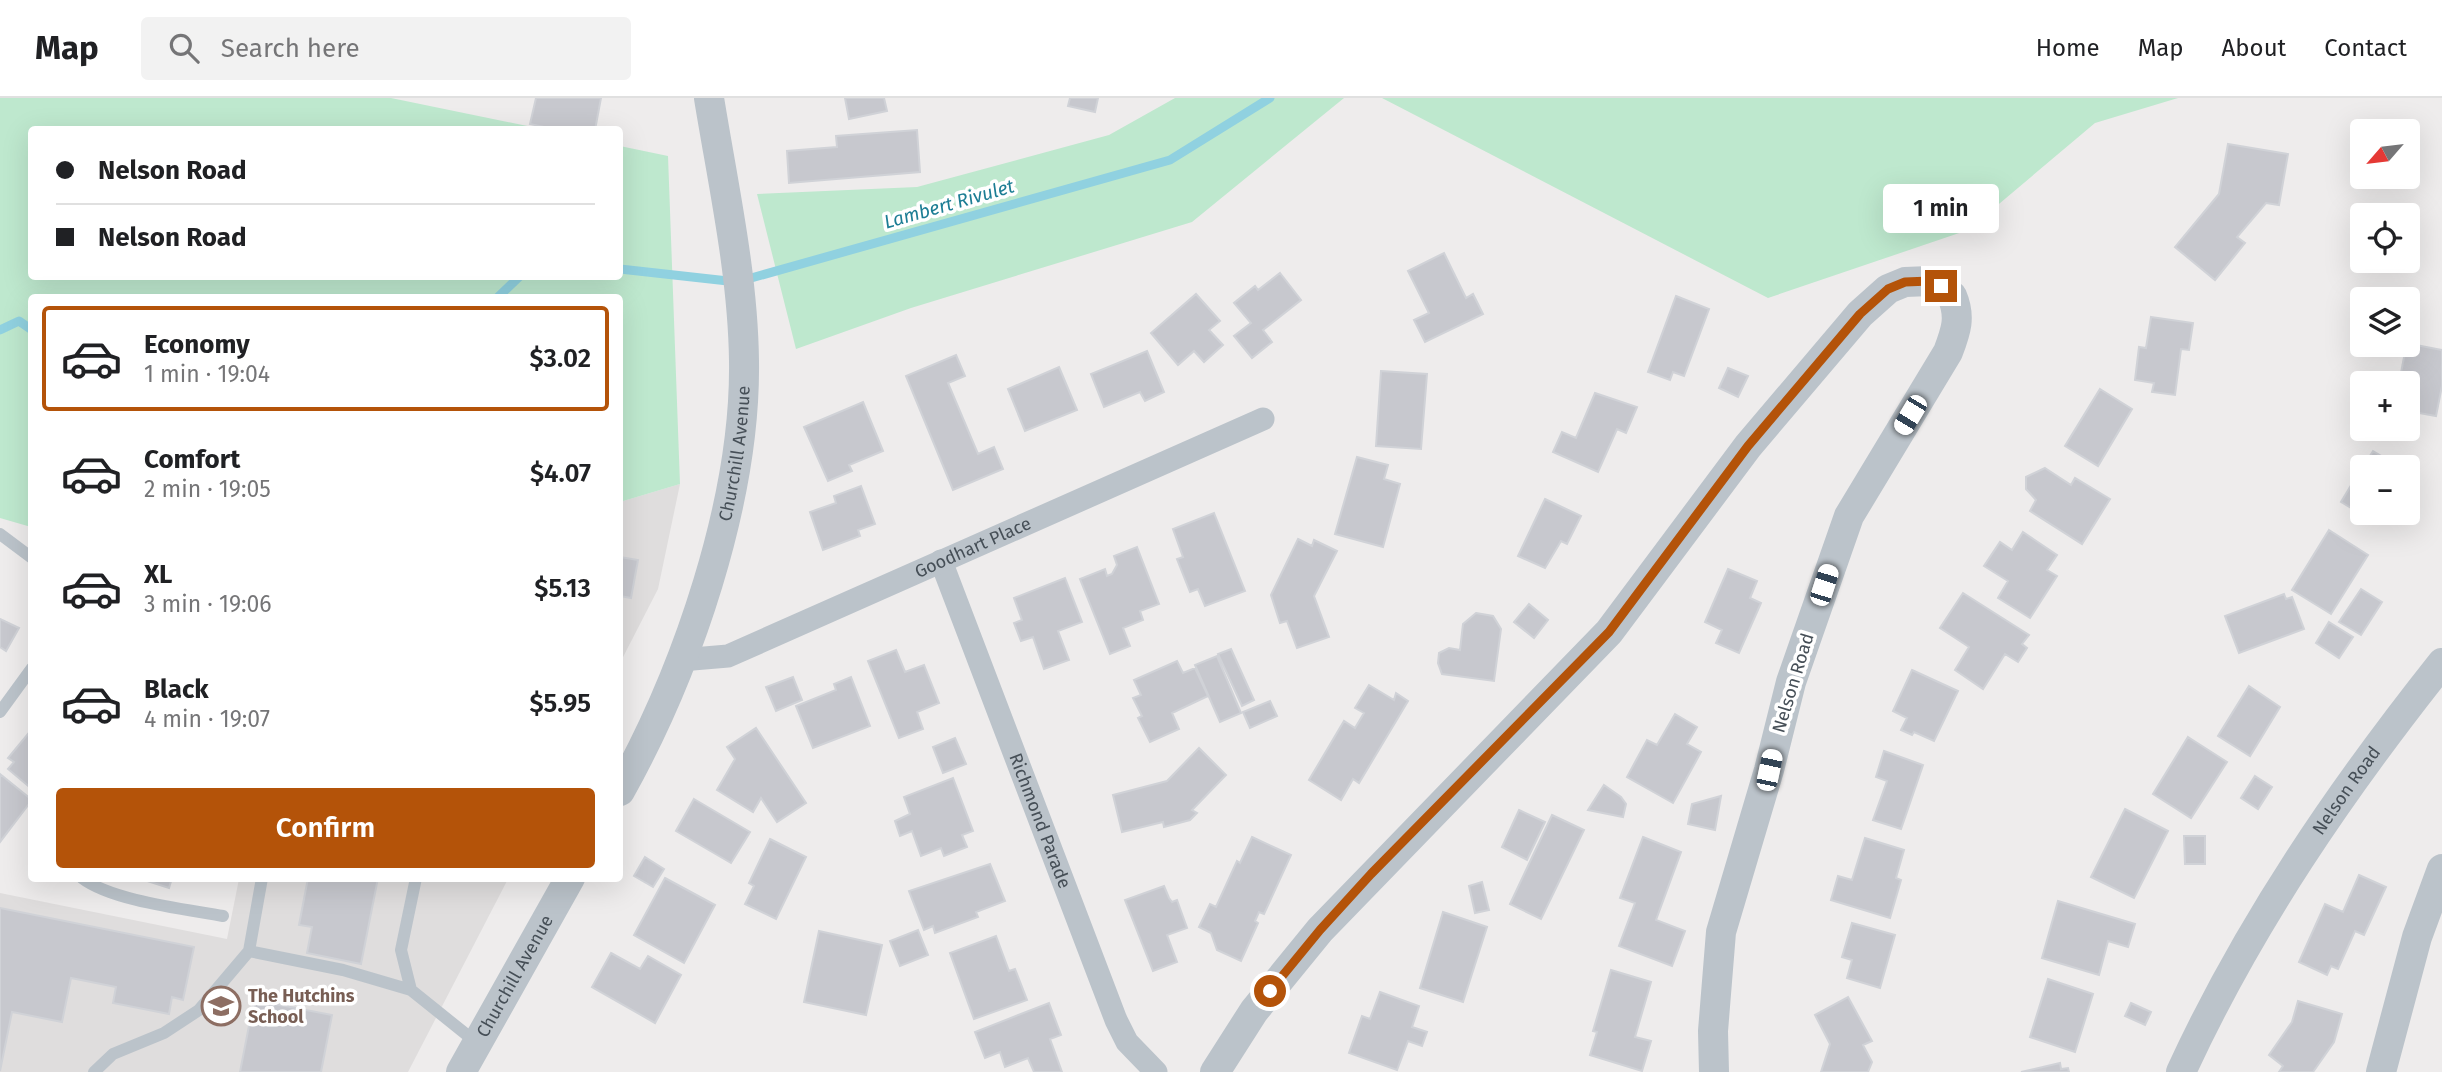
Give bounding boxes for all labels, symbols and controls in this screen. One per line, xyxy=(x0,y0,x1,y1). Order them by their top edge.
search box xyxy=(141,17,631,80)
text: Map xyxy=(35,28,99,68)
icon: search xyxy=(165,29,203,67)
text: Search here xyxy=(221,33,360,64)
text: Home xyxy=(2036,34,2100,62)
text: Map xyxy=(2138,34,2184,62)
text: About xyxy=(2222,34,2286,62)
text: Contact xyxy=(2324,34,2407,62)
north arrow xyxy=(2350,119,2420,189)
map controls xyxy=(2350,119,2420,525)
text: Nelson Road xyxy=(98,155,247,186)
water label: Lambert Rivulet xyxy=(881,174,1017,234)
callout: 1 min xyxy=(1883,184,1999,234)
text: 1 min xyxy=(1913,194,1969,222)
button: locate xyxy=(2350,203,2420,273)
text: Nelson Road xyxy=(98,222,247,253)
route end xyxy=(1925,270,1957,302)
button: layers xyxy=(2350,287,2420,357)
icon: car xyxy=(60,327,123,390)
text: Economy xyxy=(144,329,250,360)
text: $3.02 xyxy=(529,343,591,374)
text: 1 min · 19:04 xyxy=(144,360,270,388)
button: + xyxy=(2350,371,2420,441)
street label: Churchill Avenue xyxy=(714,385,755,523)
car xyxy=(1891,392,1930,438)
icon: car xyxy=(60,442,123,505)
text: Comfort xyxy=(144,444,240,475)
button: − xyxy=(2350,455,2420,525)
text: $4.07 xyxy=(530,458,591,489)
text: 2 min · 19:05 xyxy=(144,475,271,503)
street label: Goodhart Place xyxy=(911,512,1035,583)
icon: car xyxy=(60,557,123,620)
text: XL xyxy=(144,559,172,590)
car xyxy=(1808,562,1841,608)
text: $5.13 xyxy=(534,573,591,604)
text: 3 min · 19:06 xyxy=(144,590,272,618)
street label: Nelson Road xyxy=(1767,630,1819,736)
icon: car xyxy=(60,672,123,735)
text: Black xyxy=(144,674,209,705)
text: $5.95 xyxy=(529,688,591,719)
text: 4 min · 19:07 xyxy=(144,705,270,733)
street label: Nelson Road xyxy=(2308,742,2385,839)
car xyxy=(1755,747,1784,793)
street label: Richmond Parade xyxy=(1004,750,1076,892)
button: Confirm xyxy=(56,788,595,868)
street label: Churchill Avenue xyxy=(472,911,558,1041)
route start xyxy=(1254,975,1286,1007)
school or university icon: The Hutchins School xyxy=(200,985,242,1027)
place label: The Hutchins School xyxy=(248,985,355,1028)

